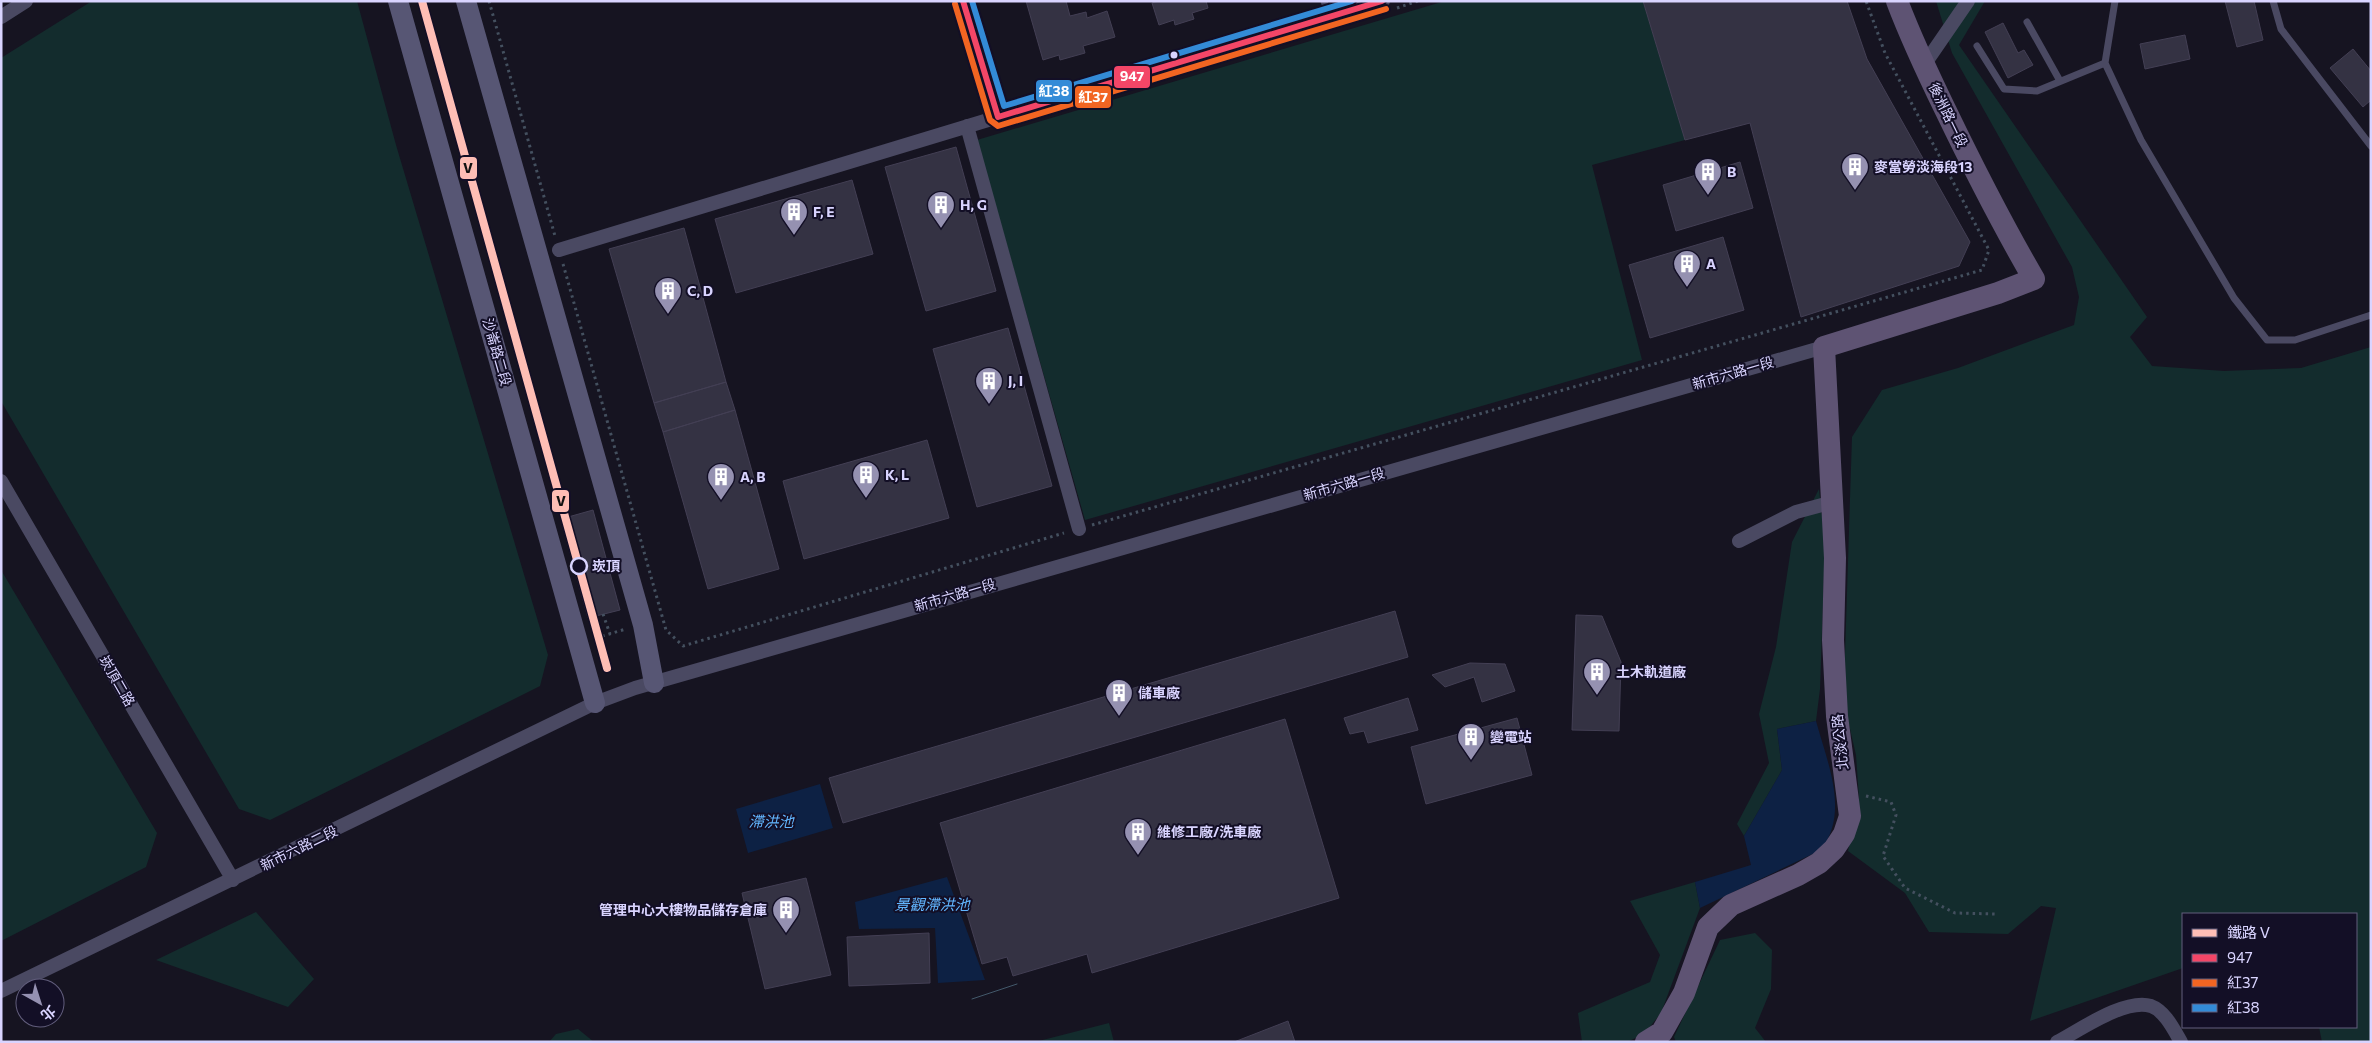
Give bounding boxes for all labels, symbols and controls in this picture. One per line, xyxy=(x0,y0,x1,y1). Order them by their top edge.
unlabelled marker xyxy=(1169,50,1179,60)
line badge: 947 xyxy=(1113,65,1151,89)
text: 947 xyxy=(1120,67,1145,84)
line badge: 紅38 xyxy=(1035,79,1073,103)
street label: 後洲路一段 xyxy=(1925,80,1971,150)
text: 紅38 xyxy=(1039,82,1070,99)
line badge: 紅37 xyxy=(1074,85,1112,109)
text: 紅37 xyxy=(1078,88,1108,105)
building icon: 麥當勞淡海段13 xyxy=(1840,152,1870,191)
line badge: V xyxy=(459,156,478,180)
building icon: B xyxy=(1693,157,1723,196)
place label: 麥當勞淡海段13 xyxy=(1874,158,1973,175)
text: V xyxy=(463,159,473,176)
place label: B xyxy=(1727,163,1736,180)
building icon: H, G xyxy=(926,190,956,229)
place label: H, G xyxy=(960,196,987,213)
building icon: F, E xyxy=(779,197,809,236)
place label: F, E xyxy=(813,203,835,220)
building icon: A xyxy=(1672,249,1702,288)
place label: A xyxy=(1706,255,1716,272)
building icon: C, D xyxy=(653,276,683,315)
place label: C, D xyxy=(687,282,713,299)
street label: 沙崙路二段 xyxy=(480,316,515,388)
street label: 新市六路一段 xyxy=(1690,353,1776,392)
building icon: J, I xyxy=(974,366,1004,405)
place label: J, I xyxy=(1008,372,1023,389)
building icon: K, L xyxy=(851,460,881,499)
building icon: A, B xyxy=(706,462,736,501)
street label: 新市六路一段 xyxy=(1301,464,1387,503)
place label: K, L xyxy=(885,466,909,483)
place label: A, B xyxy=(740,468,766,485)
line badge: V xyxy=(551,489,570,513)
text: V xyxy=(556,492,566,509)
marker: 崁頂 xyxy=(570,557,588,575)
place label: 崁頂 xyxy=(592,557,620,574)
street label: 新市六路一段 xyxy=(912,575,998,614)
street label: 崁頂二路 xyxy=(96,652,139,709)
building icon: 土木軌道廠 xyxy=(1582,657,1612,696)
place label: 土木軌道廠 xyxy=(1616,663,1686,680)
building icon: 儲車廠 xyxy=(1104,678,1134,717)
place label: 儲車廠 xyxy=(1138,684,1180,701)
street label: 北淡公路 xyxy=(1828,713,1851,771)
building icon: 變電站 xyxy=(1456,722,1486,761)
place label: 變電站 xyxy=(1490,728,1532,745)
water label: 滯洪池 xyxy=(748,812,795,830)
building icon: 維修工廠/洗車廠 xyxy=(1123,817,1153,856)
street label: 新市六路二段 xyxy=(257,821,340,874)
place label: 維修工廠/洗車廠 xyxy=(1157,823,1261,840)
building icon: 管理中心大樓物品儲存倉庫 xyxy=(771,895,801,934)
water label: 景觀滯洪池 xyxy=(894,895,971,913)
place label: 管理中心大樓物品儲存倉庫 xyxy=(599,901,767,918)
legend xyxy=(2182,913,2357,1028)
text: 鐵路 V xyxy=(2227,923,2270,941)
text: 947 xyxy=(2227,948,2253,966)
text: 紅37 xyxy=(2227,973,2258,991)
north arrow xyxy=(15,978,65,1028)
text: 紅38 xyxy=(2227,998,2260,1016)
text: 北 xyxy=(38,1002,59,1025)

